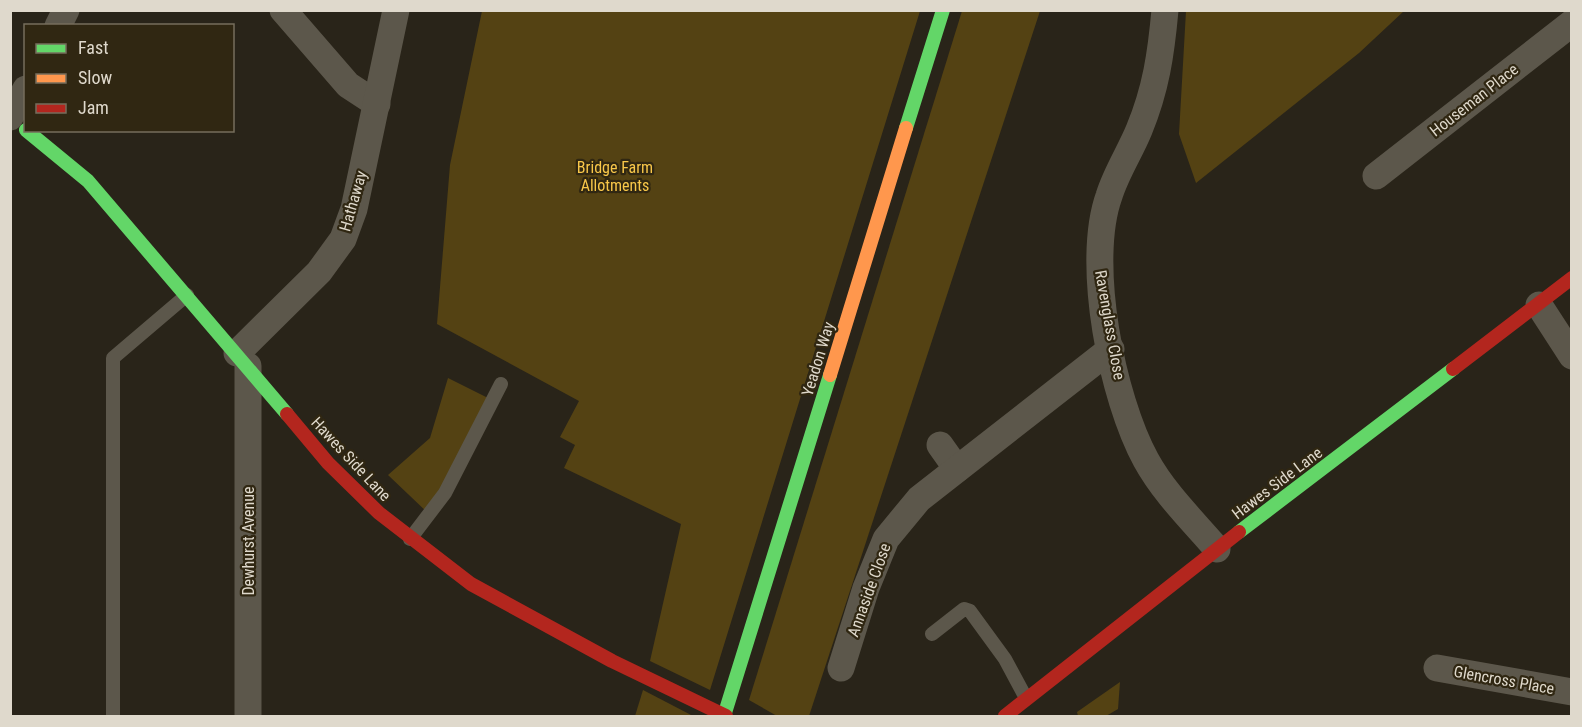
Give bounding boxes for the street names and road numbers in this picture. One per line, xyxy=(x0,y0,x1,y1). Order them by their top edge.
street label: Houseman Place xyxy=(1426,60,1522,140)
street label: Hathaway xyxy=(335,168,371,234)
street label: Ravenglass Close xyxy=(1091,269,1129,381)
street label: Yeadon Way xyxy=(798,319,838,398)
street label: Hawes Side Lane xyxy=(307,413,395,505)
street label: Hawes Side Lane xyxy=(1228,443,1326,523)
street label: Dewhurst Avenue xyxy=(239,486,258,596)
street label: Annaside Close xyxy=(843,541,895,639)
street label: Glencross Place xyxy=(1452,662,1556,698)

